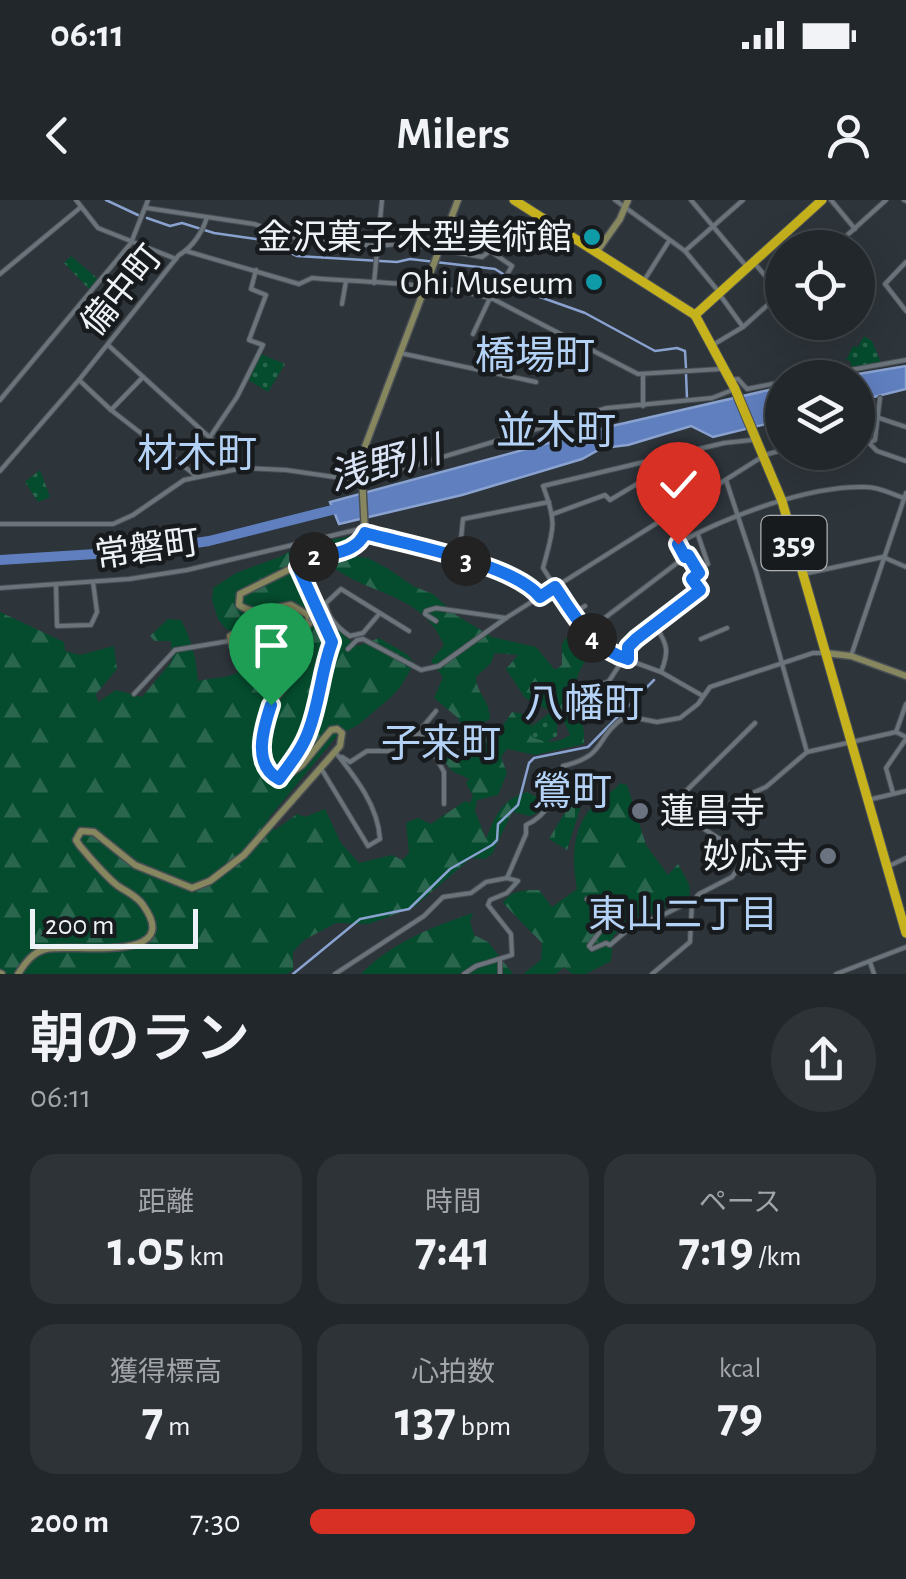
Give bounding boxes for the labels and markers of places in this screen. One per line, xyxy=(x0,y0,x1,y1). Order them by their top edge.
place label: 金沢菓子木型美術館 xyxy=(257,219,572,256)
marker: 金沢菓子木型美術館 xyxy=(581,226,603,248)
place label: Ohi Museum xyxy=(400,266,574,301)
marker: Ohi Museum xyxy=(583,271,605,293)
pin xyxy=(636,442,721,545)
pin: 2 xyxy=(289,532,339,582)
pin: 3 xyxy=(441,536,491,586)
pin xyxy=(229,603,314,706)
pin: 4 xyxy=(567,613,617,663)
place label: 蓮昌寺 xyxy=(660,793,765,830)
marker: 蓮昌寺 xyxy=(629,800,651,822)
place label: 妙応寺 xyxy=(703,838,808,875)
marker: 妙応寺 xyxy=(817,845,839,867)

